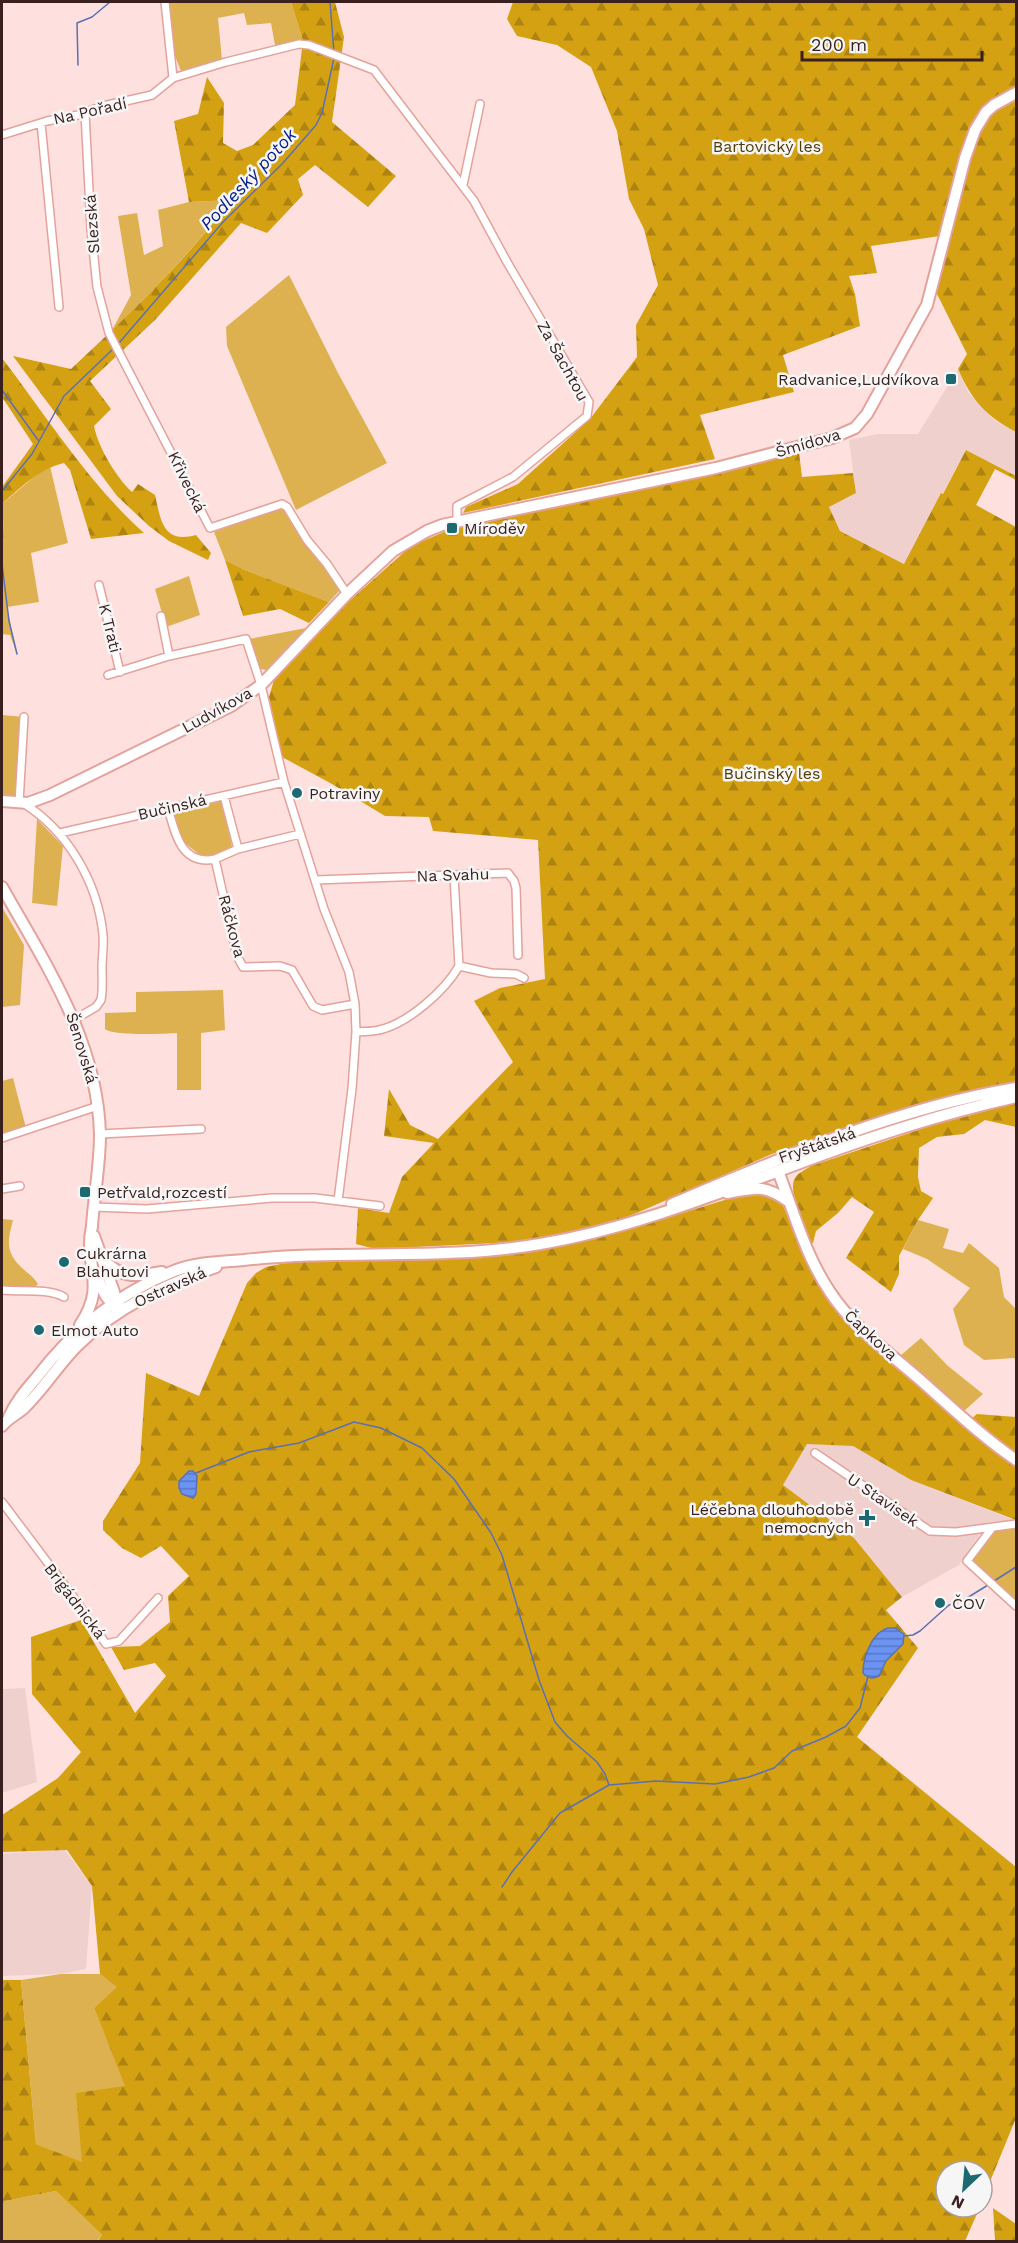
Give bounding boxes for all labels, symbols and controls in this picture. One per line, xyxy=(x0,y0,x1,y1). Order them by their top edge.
scale bar xyxy=(802,24,982,62)
text: 200 m xyxy=(811,34,867,55)
street label: Na Pořadí xyxy=(51,93,129,129)
water label: Podleský potok xyxy=(196,123,301,234)
park label: Bartovický les xyxy=(713,137,821,156)
street label: Slezská xyxy=(80,194,104,254)
street label: Za Šachtou xyxy=(533,318,593,404)
place label: Radvanice,Ludvíkova xyxy=(778,370,939,389)
marker: Radvanice,Ludvíkova xyxy=(944,372,958,386)
street label: Šmídova xyxy=(773,425,843,461)
street label: Křivecká xyxy=(164,448,210,516)
place label: Míroděv xyxy=(464,519,526,538)
marker: Míroděv xyxy=(445,521,459,535)
street label: K Trati xyxy=(95,602,125,654)
street label: Ludvíkova xyxy=(179,683,255,737)
park label: Bučinský les xyxy=(724,764,820,783)
place label: Potraviny xyxy=(309,784,381,803)
marker: Potraviny xyxy=(290,786,304,800)
street label: Bučinská xyxy=(136,790,208,824)
street label: Na Svahu xyxy=(416,864,490,886)
street label: Ráčkova xyxy=(215,893,249,959)
street label: Šenovská xyxy=(62,1010,102,1086)
street label: Fryštátská xyxy=(776,1123,858,1167)
place label: Petřvald,rozcestí xyxy=(97,1183,227,1202)
marker: Petřvald,rozcestí xyxy=(78,1185,92,1199)
place label: Cukrárna Blahutovi xyxy=(76,1244,149,1281)
marker: Cukrárna Blahutovi xyxy=(57,1255,71,1269)
street label: Ostravská xyxy=(131,1263,209,1311)
street label: Čapkova xyxy=(841,1306,901,1364)
place label: Elmot Auto xyxy=(51,1321,139,1340)
marker: Elmot Auto xyxy=(32,1323,46,1337)
street label: U Stavisek xyxy=(844,1469,922,1531)
place label: Léčebna dlouhodobě nemocných xyxy=(690,1500,854,1537)
marker: Léčebna dlouhodobě nemocných xyxy=(858,1509,876,1527)
street label: Brigádnická xyxy=(40,1559,110,1643)
place label: ČOV xyxy=(952,1594,985,1613)
marker: ČOV xyxy=(933,1596,947,1610)
north arrow xyxy=(934,2159,994,2219)
text: N xyxy=(948,2191,967,2213)

